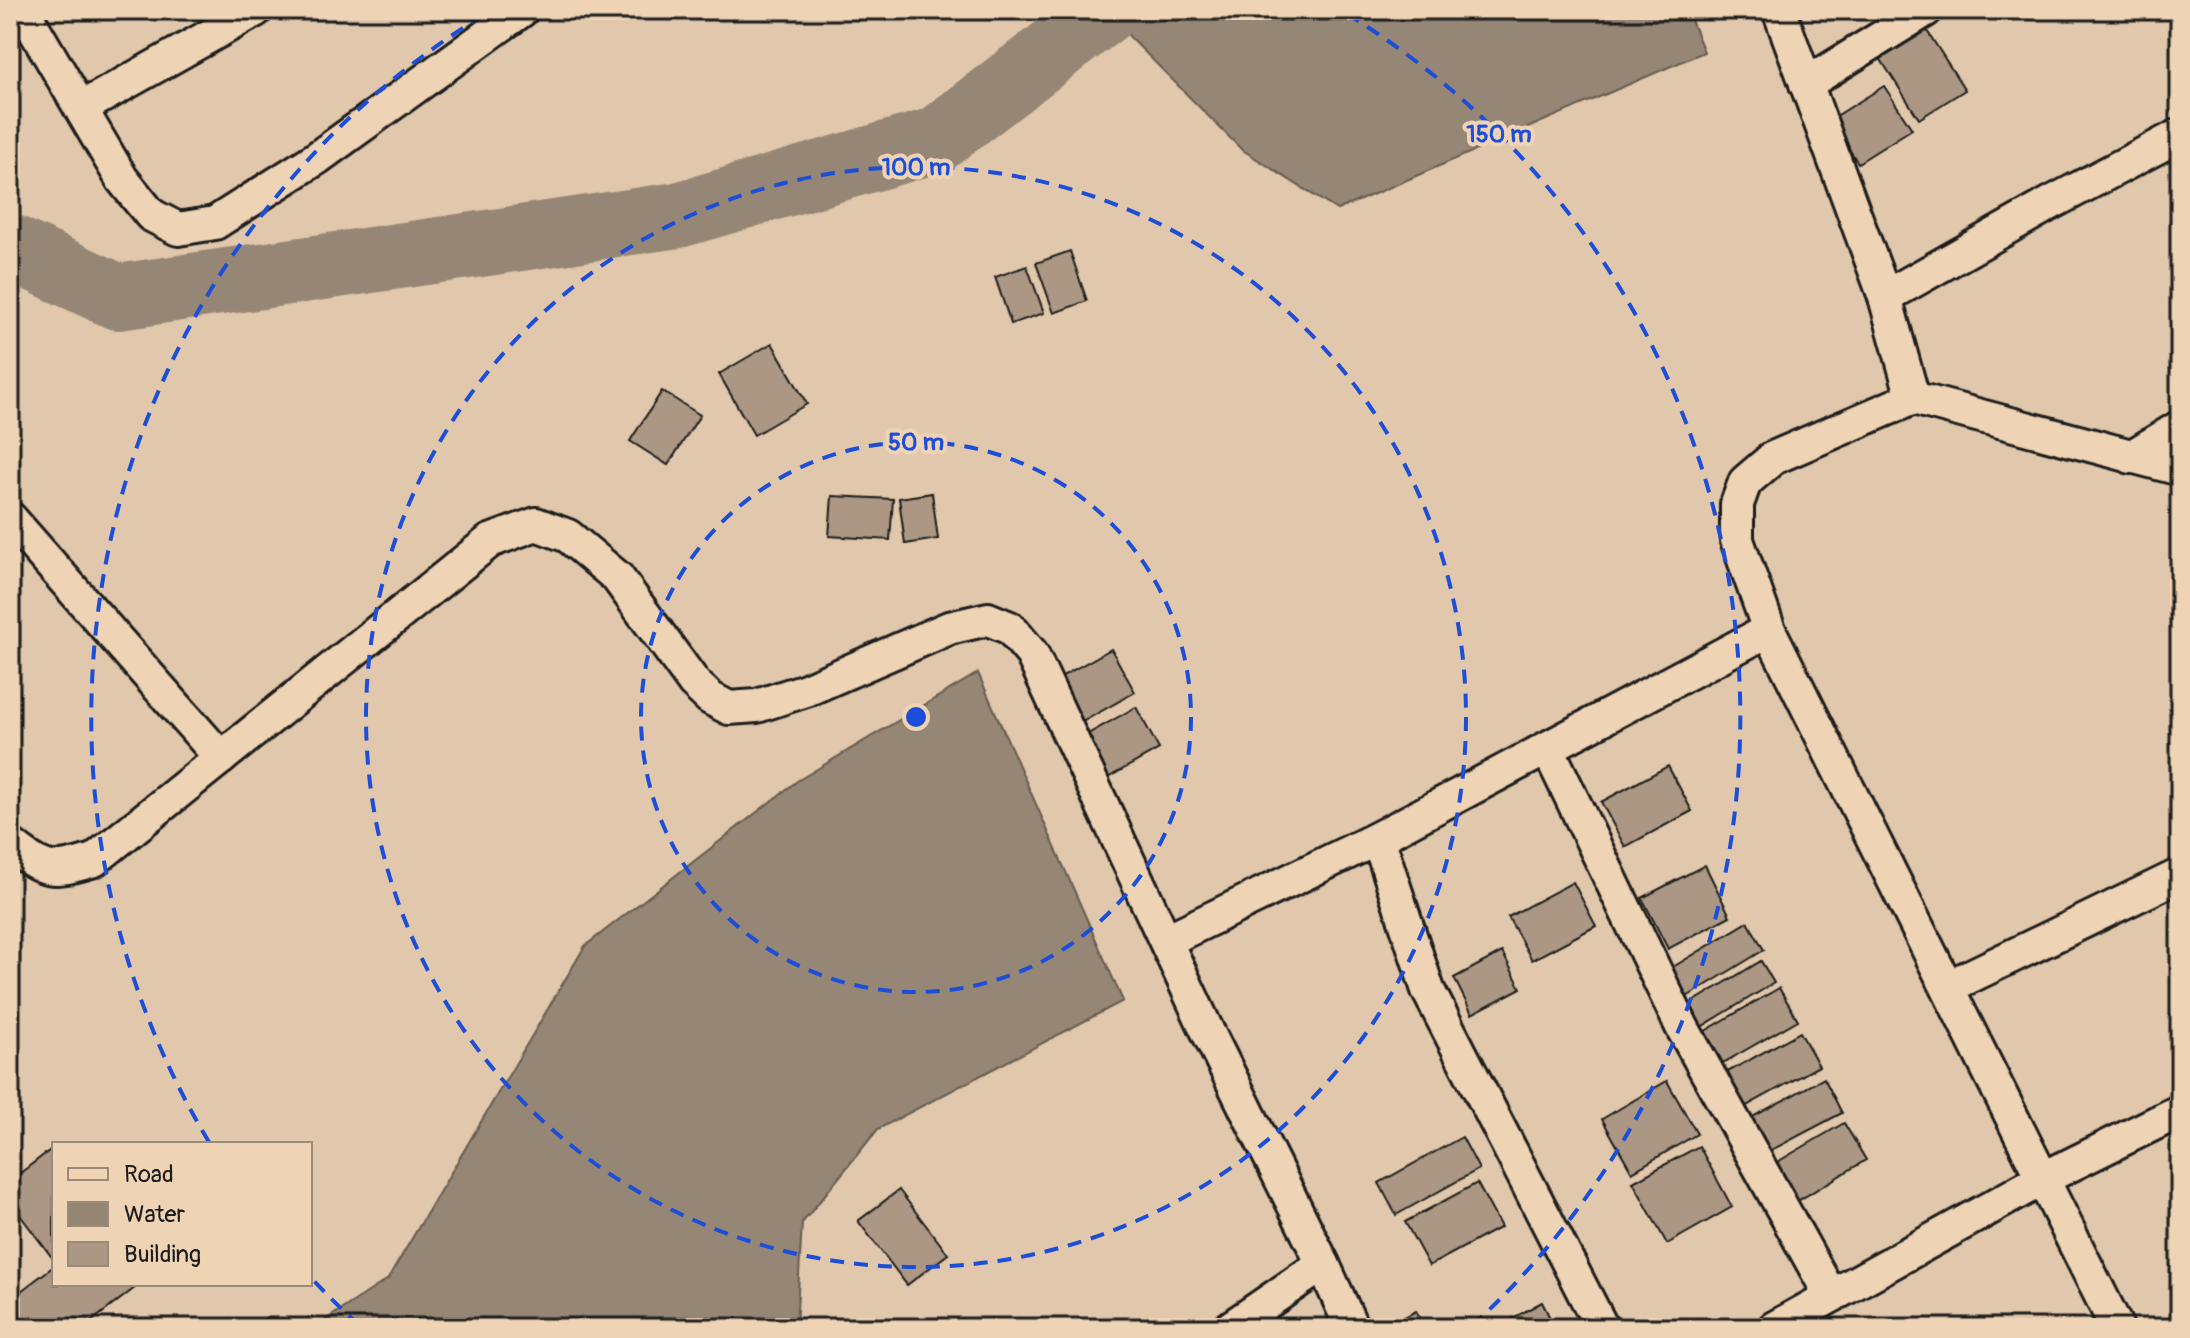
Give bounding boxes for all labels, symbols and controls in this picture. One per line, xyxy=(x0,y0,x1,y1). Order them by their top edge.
text: 150 m xyxy=(1466,120,1532,149)
text: 100 m xyxy=(882,153,950,182)
text: 50 m xyxy=(888,428,944,457)
centre of rings xyxy=(902,703,930,731)
legend xyxy=(52,1142,312,1286)
text: Road xyxy=(124,1160,174,1189)
text: Water xyxy=(124,1200,185,1229)
text: Building xyxy=(124,1240,201,1269)

